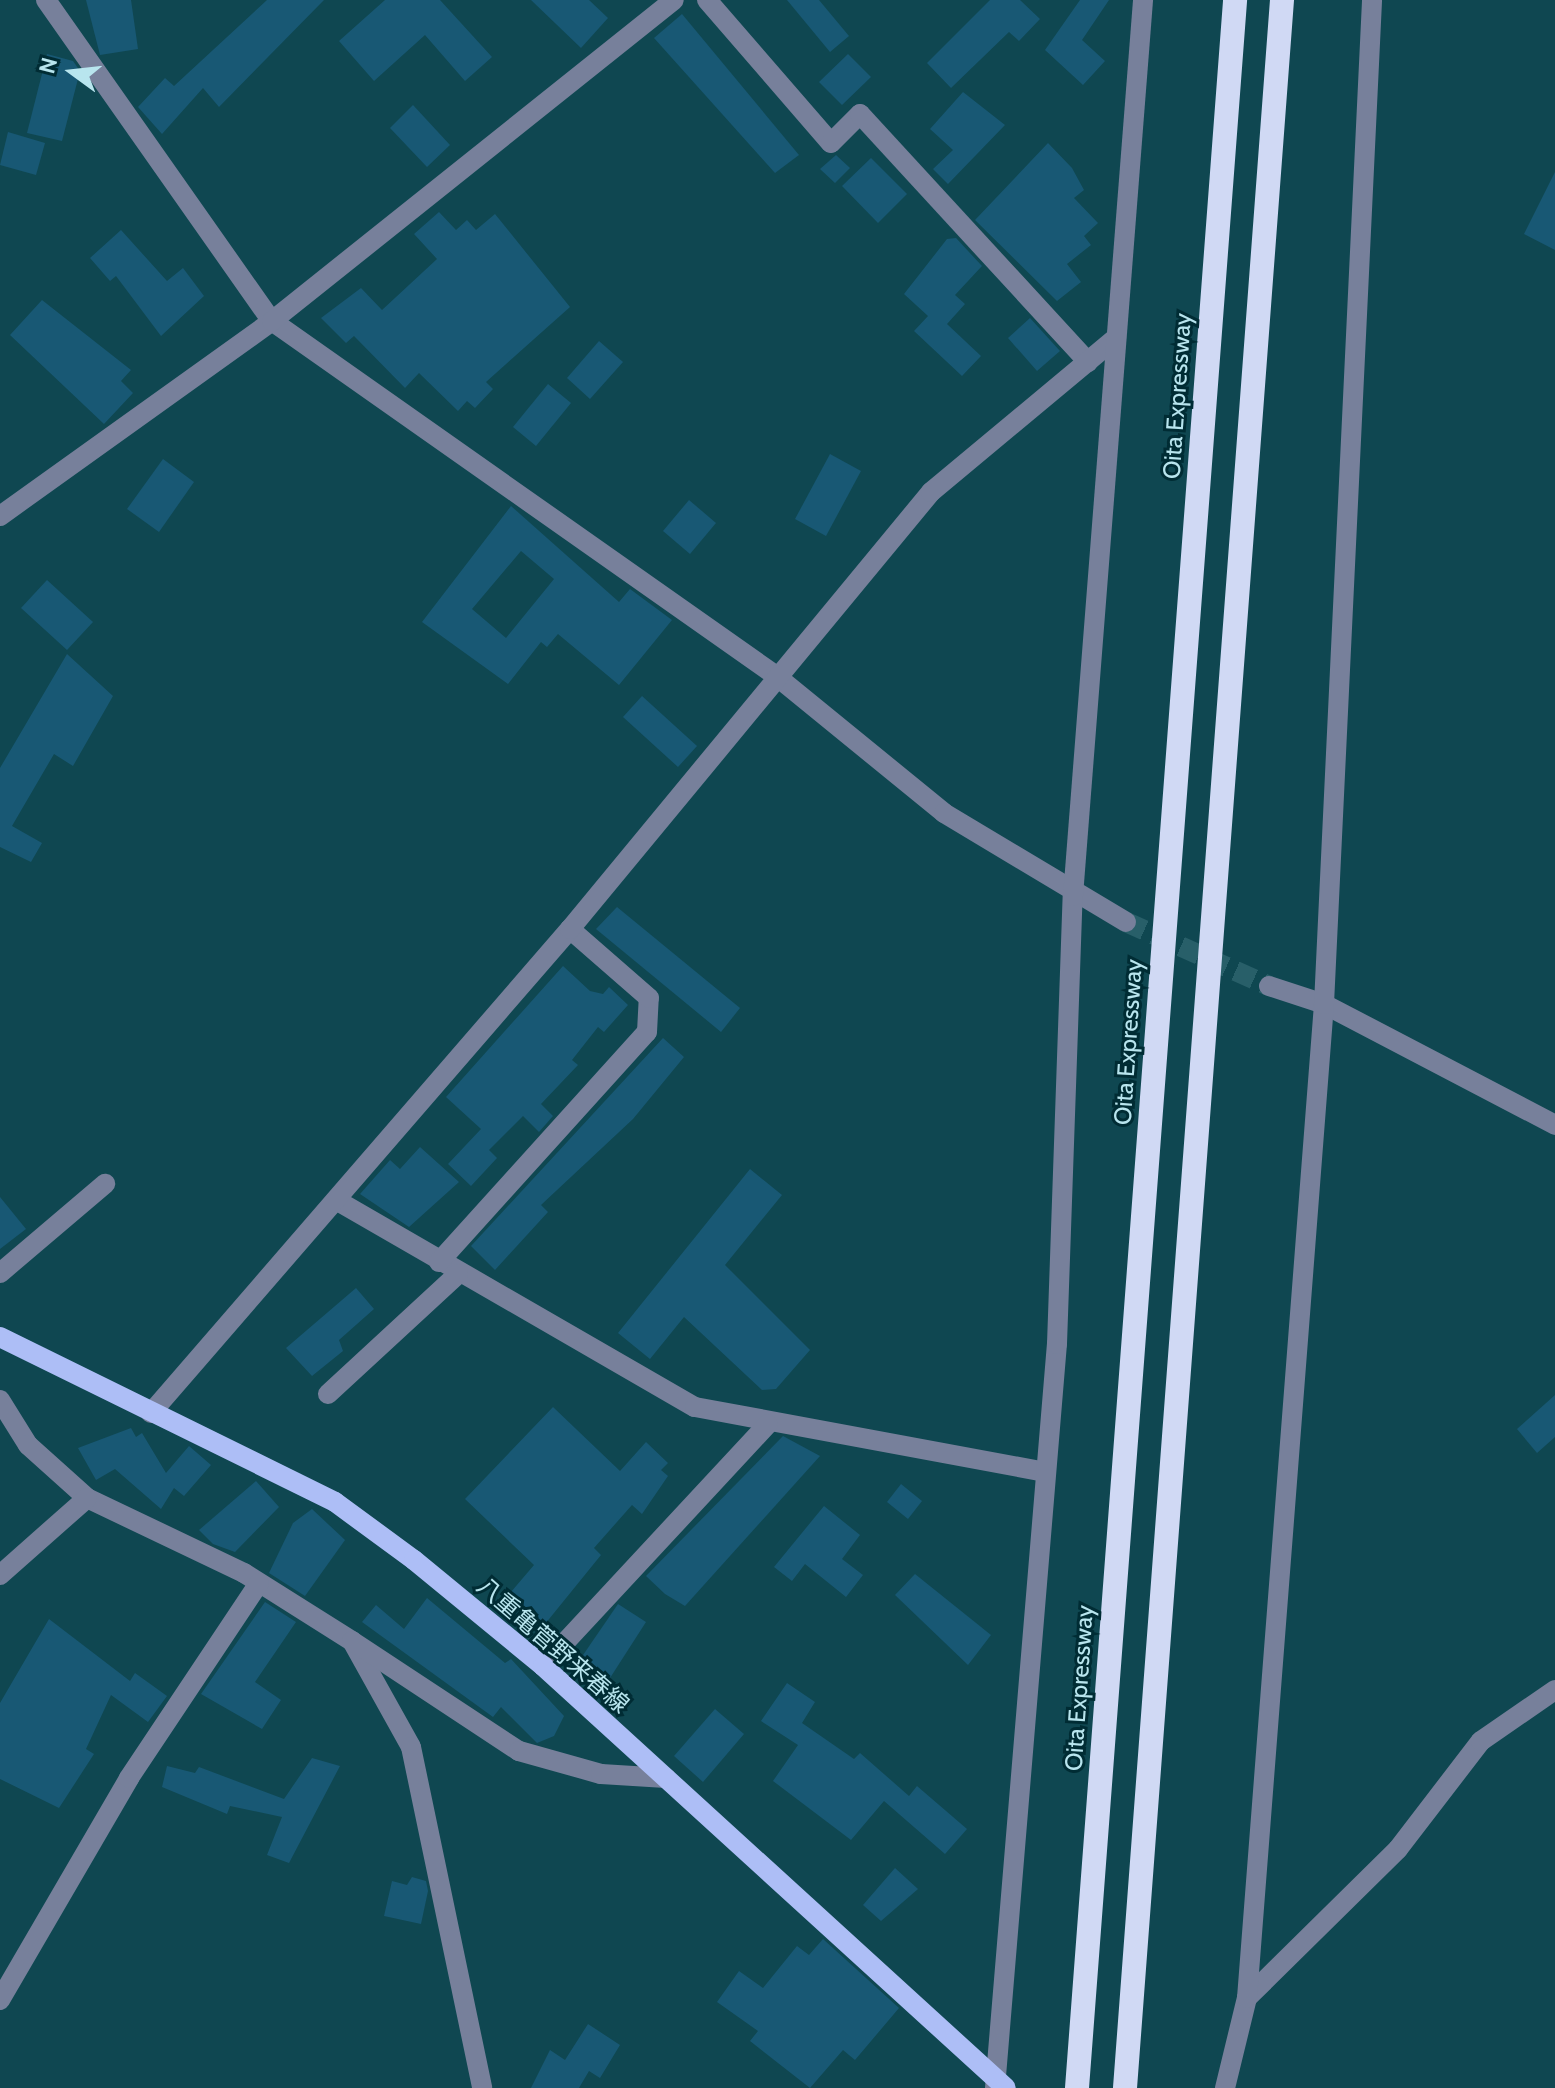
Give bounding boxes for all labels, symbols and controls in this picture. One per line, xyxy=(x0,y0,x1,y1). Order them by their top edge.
north arrow xyxy=(32,32,112,112)
text: N xyxy=(33,55,63,77)
street label: Oita Expressway xyxy=(1157,312,1197,480)
street label: Oita Expressway xyxy=(1108,958,1148,1126)
street label: 八重亀菅野来春線 xyxy=(471,1571,635,1719)
street label: Oita Expressway xyxy=(1059,1604,1099,1772)

